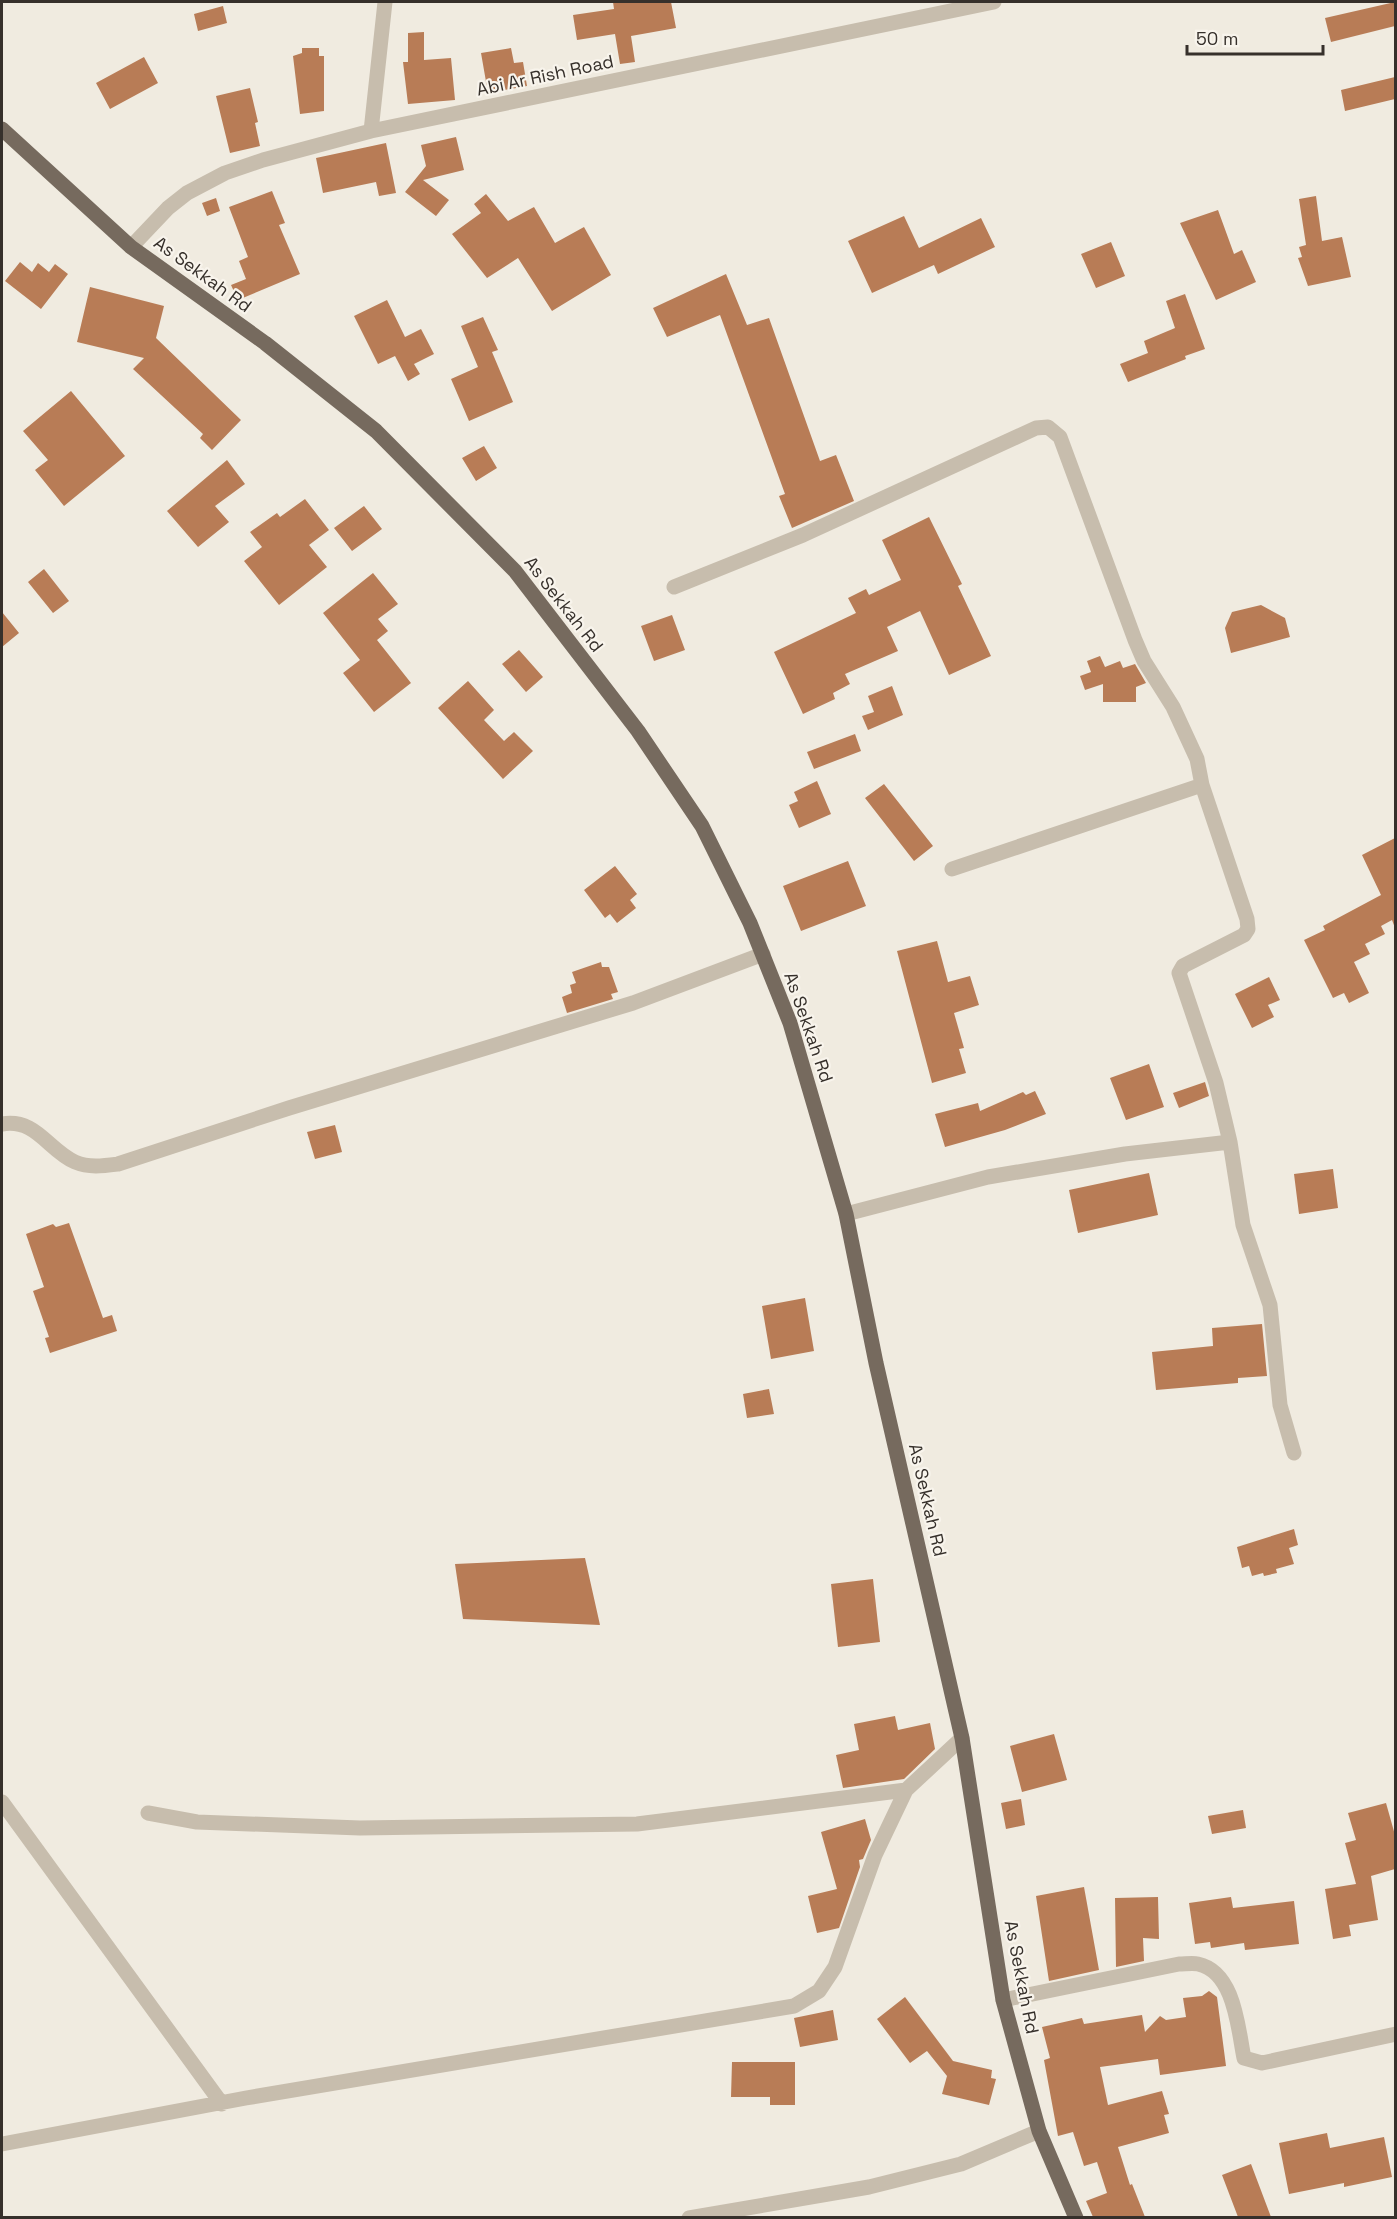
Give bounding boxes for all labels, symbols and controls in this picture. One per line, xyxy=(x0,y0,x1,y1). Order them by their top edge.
scale bar xyxy=(1187,18,1324,56)
text: 50 m xyxy=(1196,27,1238,50)
street label: Abi Ar Rish Road xyxy=(474,49,616,101)
street label: As Sekkah Rd xyxy=(150,231,256,317)
street label: As Sekkah Rd xyxy=(519,552,609,656)
street label: As Sekkah Rd xyxy=(779,969,839,1085)
street label: As Sekkah Rd xyxy=(904,1441,952,1559)
street label: As Sekkah Rd xyxy=(1000,1918,1044,2036)

